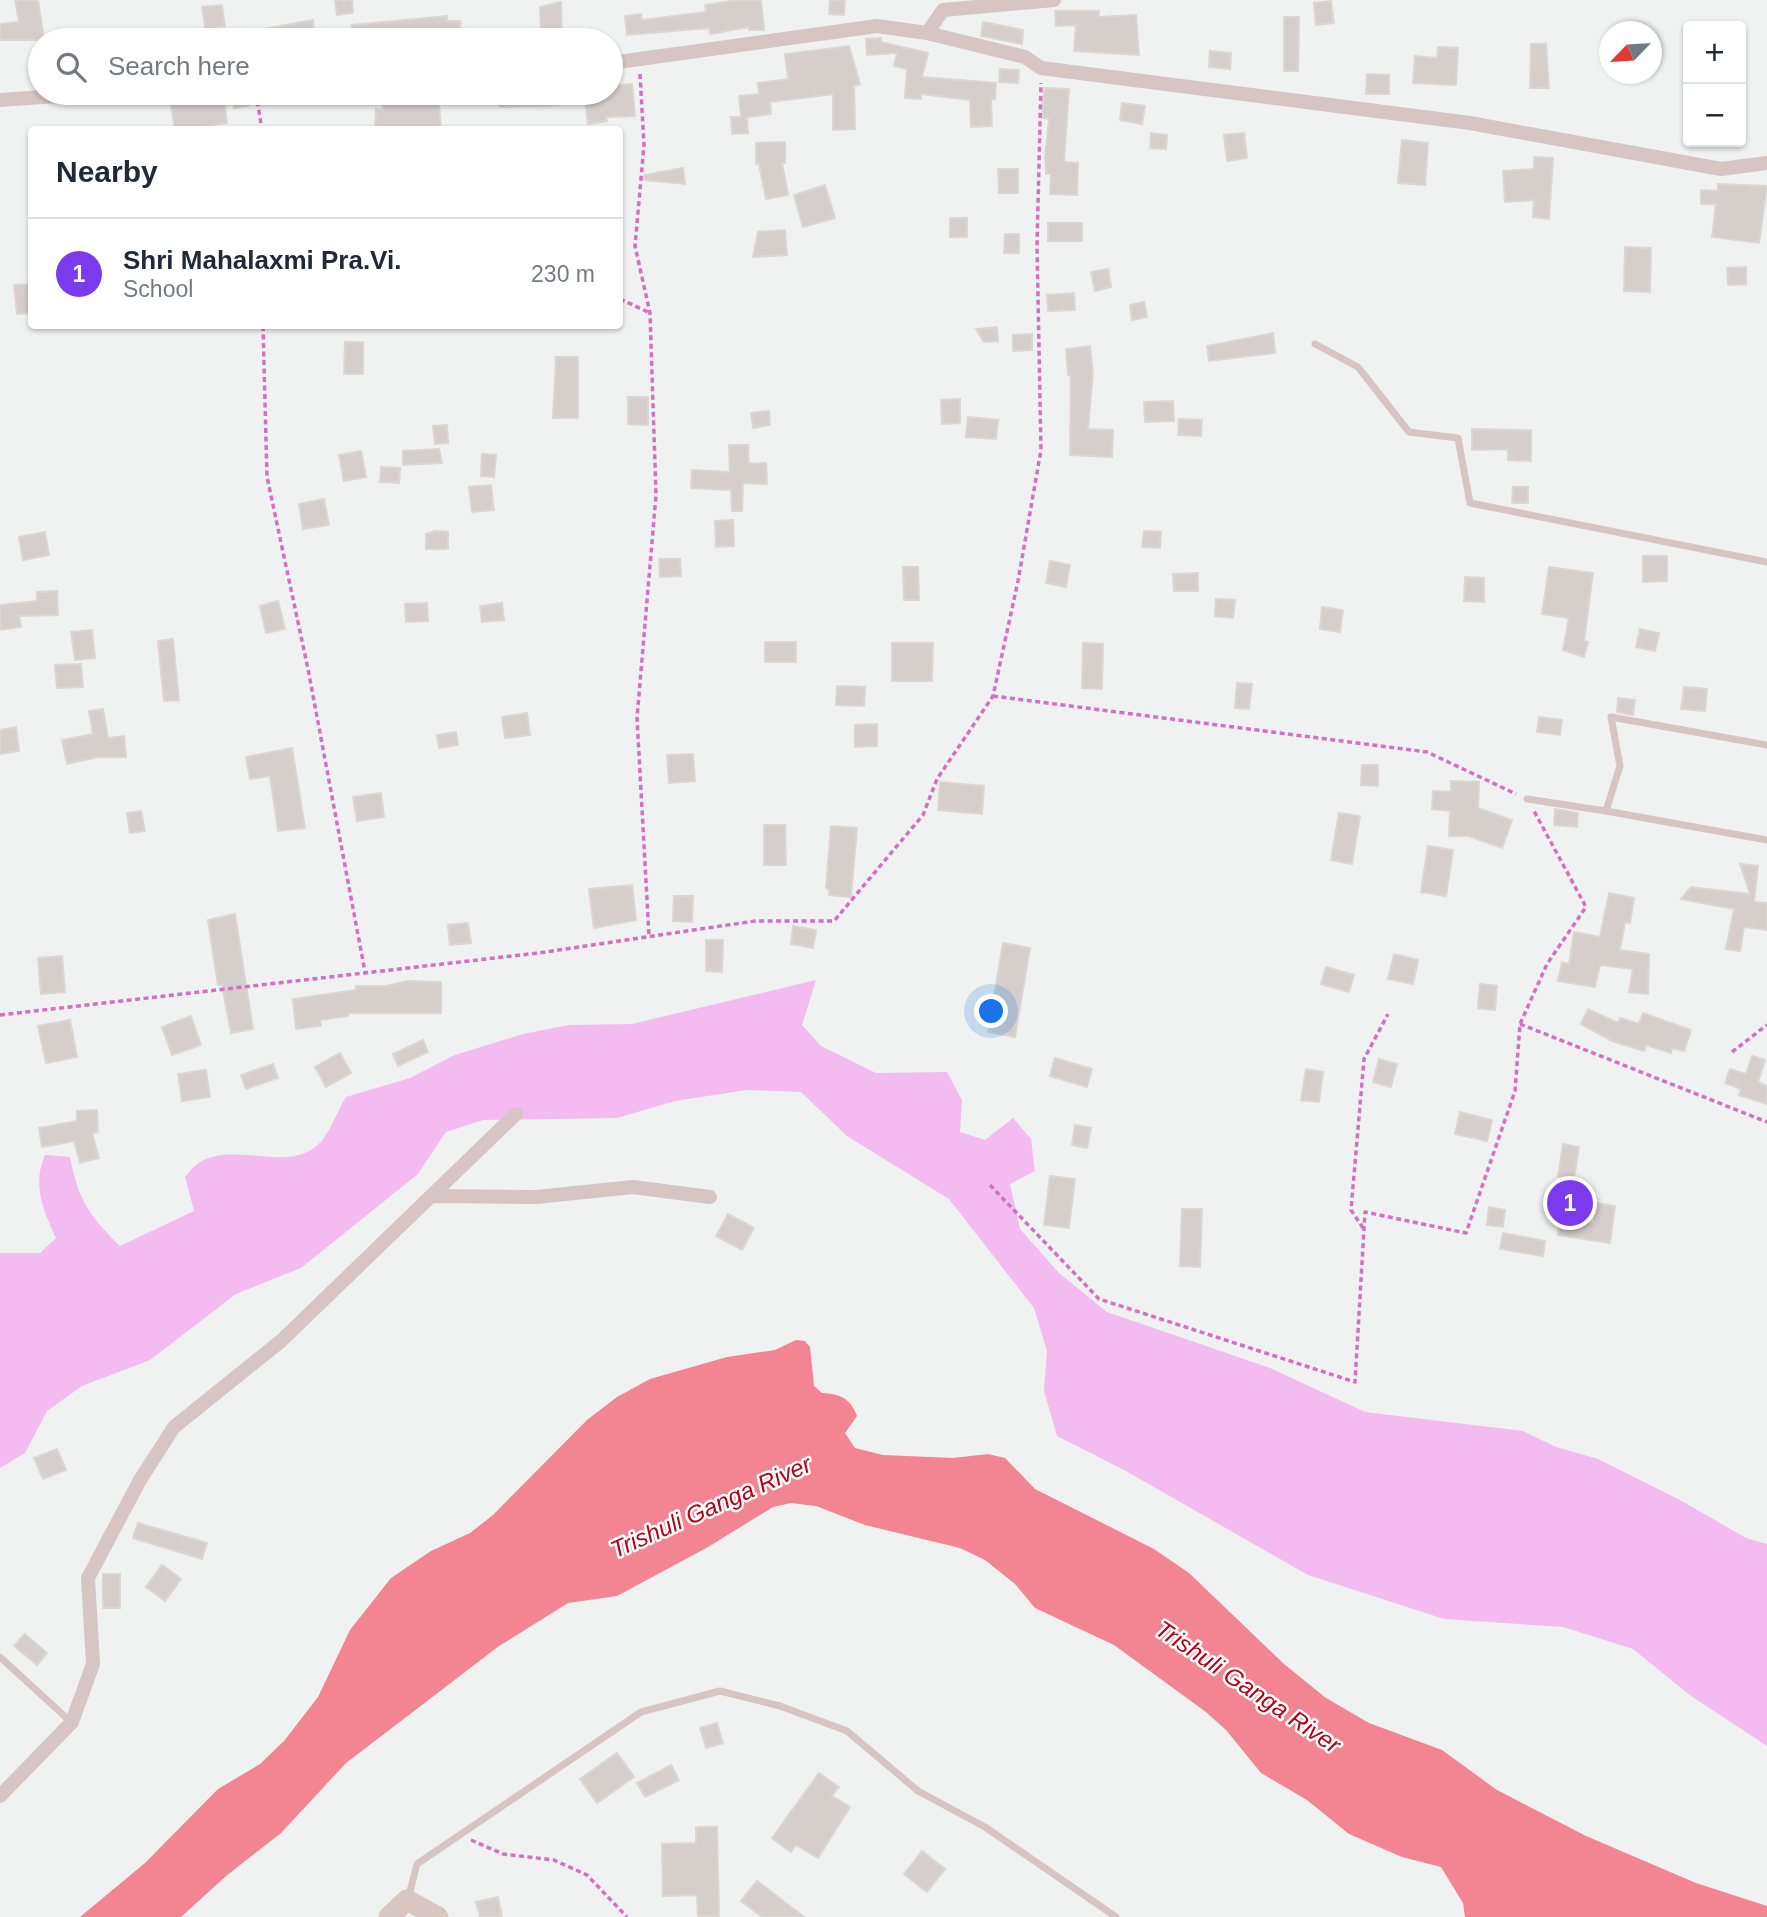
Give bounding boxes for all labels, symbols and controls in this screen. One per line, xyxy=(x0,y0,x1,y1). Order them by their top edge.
north arrow xyxy=(1599,21,1662,84)
map controls xyxy=(1683,21,1746,147)
button: + xyxy=(1683,21,1746,84)
search box xyxy=(28,28,623,105)
icon: search xyxy=(52,48,90,86)
text: Search here xyxy=(108,51,250,81)
button: − xyxy=(1683,84,1746,147)
text: Nearby xyxy=(56,155,158,188)
text: Shri Mahalaxmi Pra.Vi. xyxy=(123,245,401,275)
text: 1 xyxy=(73,261,85,287)
text: 230 m xyxy=(531,261,595,287)
text: School xyxy=(123,276,193,302)
your location xyxy=(974,994,1008,1028)
pin: 1 xyxy=(1547,1177,1593,1229)
water label: Trishuli Ganga River xyxy=(606,1450,816,1563)
water label: Trishuli Ganga River xyxy=(1151,1615,1347,1759)

